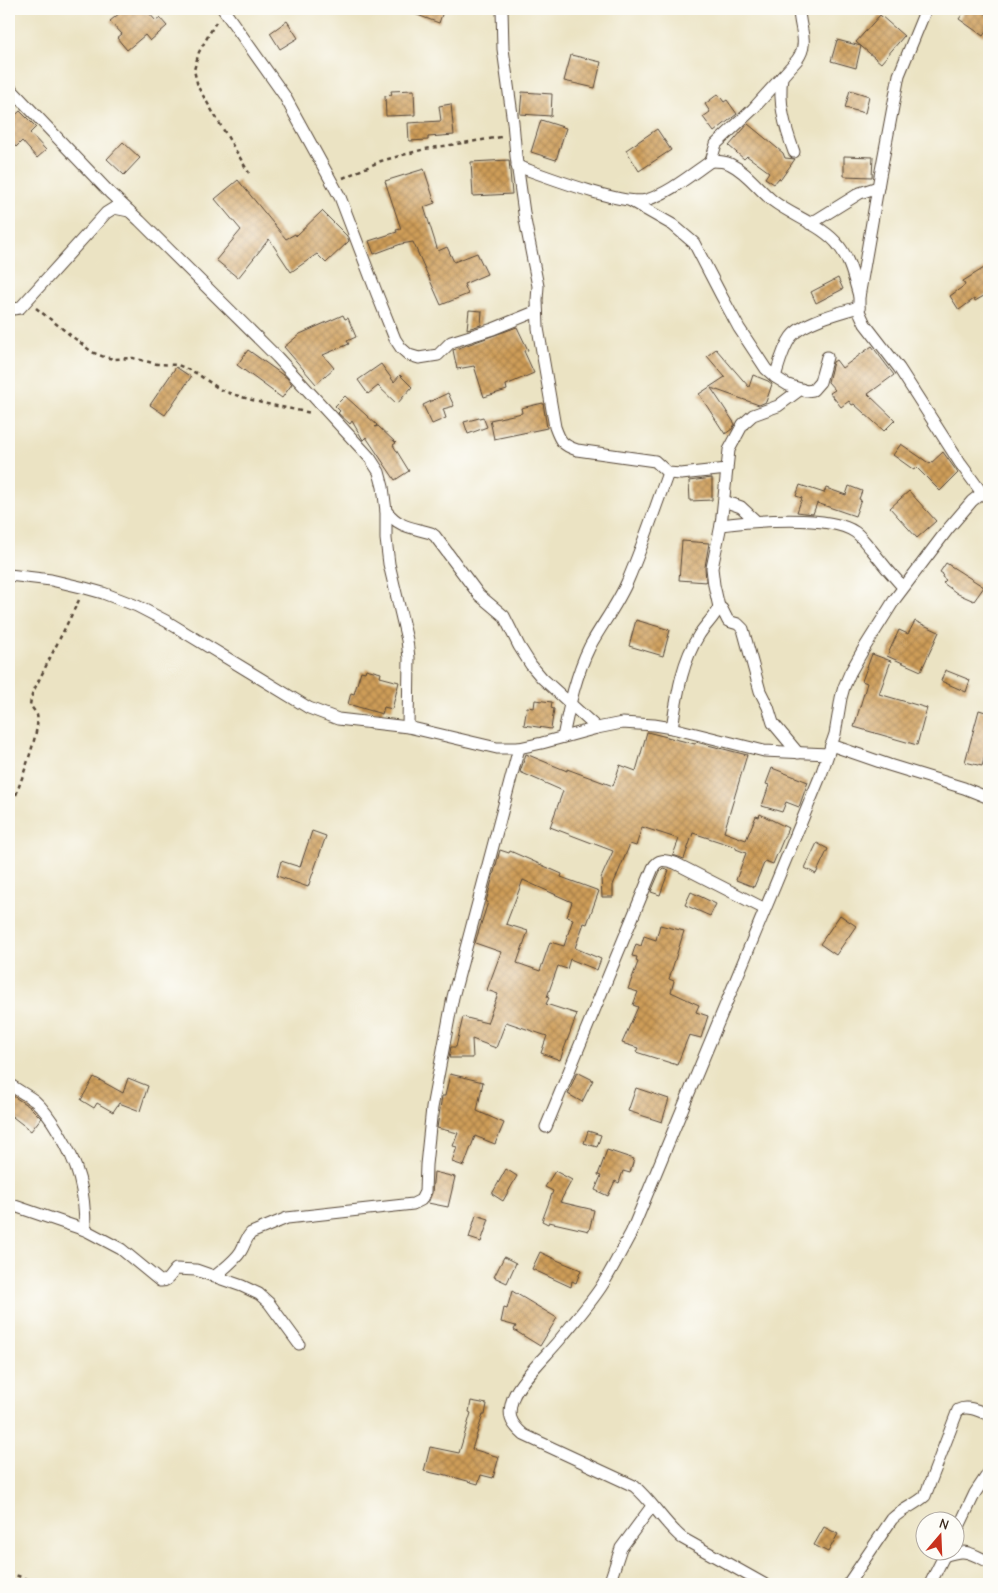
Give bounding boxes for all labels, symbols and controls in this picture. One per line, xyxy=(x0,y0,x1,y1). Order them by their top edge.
north arrow xyxy=(916,1510,966,1560)
text: N xyxy=(937,1515,951,1534)

